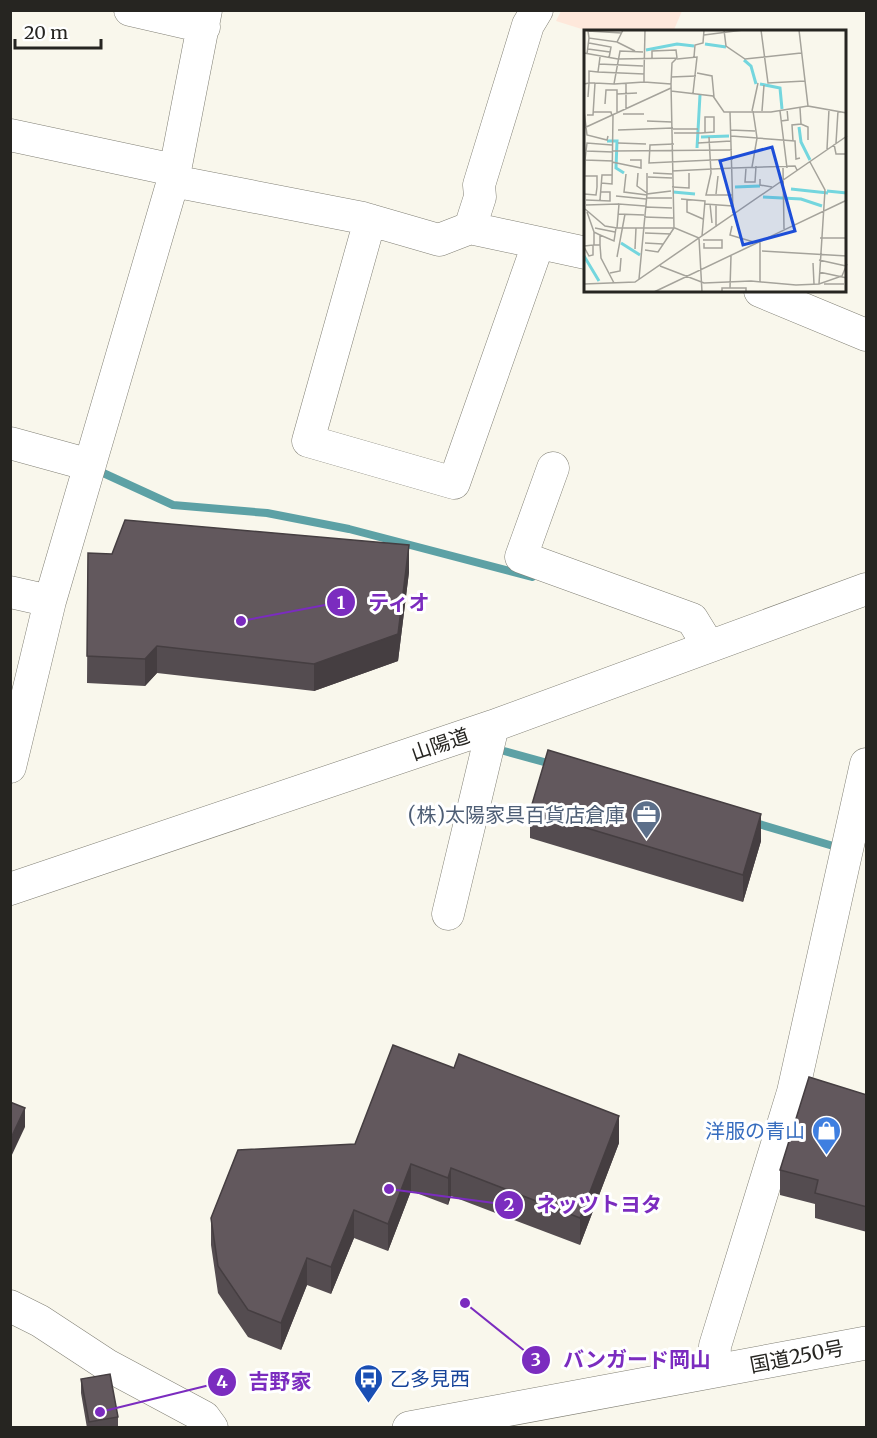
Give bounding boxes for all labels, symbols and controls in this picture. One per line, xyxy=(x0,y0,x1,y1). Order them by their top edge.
scale bar xyxy=(15,12,100,50)
text: 20 m xyxy=(24,21,68,44)
inset map xyxy=(584,30,847,292)
callout: ティオ xyxy=(326,583,443,622)
text: ティオ xyxy=(368,589,430,616)
text: 1 xyxy=(337,591,345,614)
street label: 山陽道 xyxy=(408,722,472,766)
office icon: (株)太陽家具百貨店倉庫 xyxy=(630,798,662,840)
place label: (株)太陽家具百貨店倉庫 xyxy=(408,802,625,827)
shop icon: 洋服の青山 xyxy=(810,1114,842,1156)
place label: 洋服の青山 xyxy=(705,1118,805,1143)
callout: ネッツトヨタ xyxy=(494,1185,674,1224)
text: ネッツトヨタ xyxy=(536,1191,662,1218)
text: 2 xyxy=(504,1193,514,1216)
street label: 国道250号 xyxy=(748,1335,846,1377)
callout: バンガード岡山 xyxy=(521,1341,722,1380)
text: バンガード岡山 xyxy=(563,1346,711,1373)
text: 3 xyxy=(531,1348,541,1371)
callout: 吉野家 xyxy=(207,1362,324,1401)
bus stop icon: 乙多見西 xyxy=(353,1362,385,1404)
place label: 乙多見西 xyxy=(390,1366,470,1391)
text: 吉野家 xyxy=(249,1368,312,1395)
text: 4 xyxy=(216,1370,228,1393)

